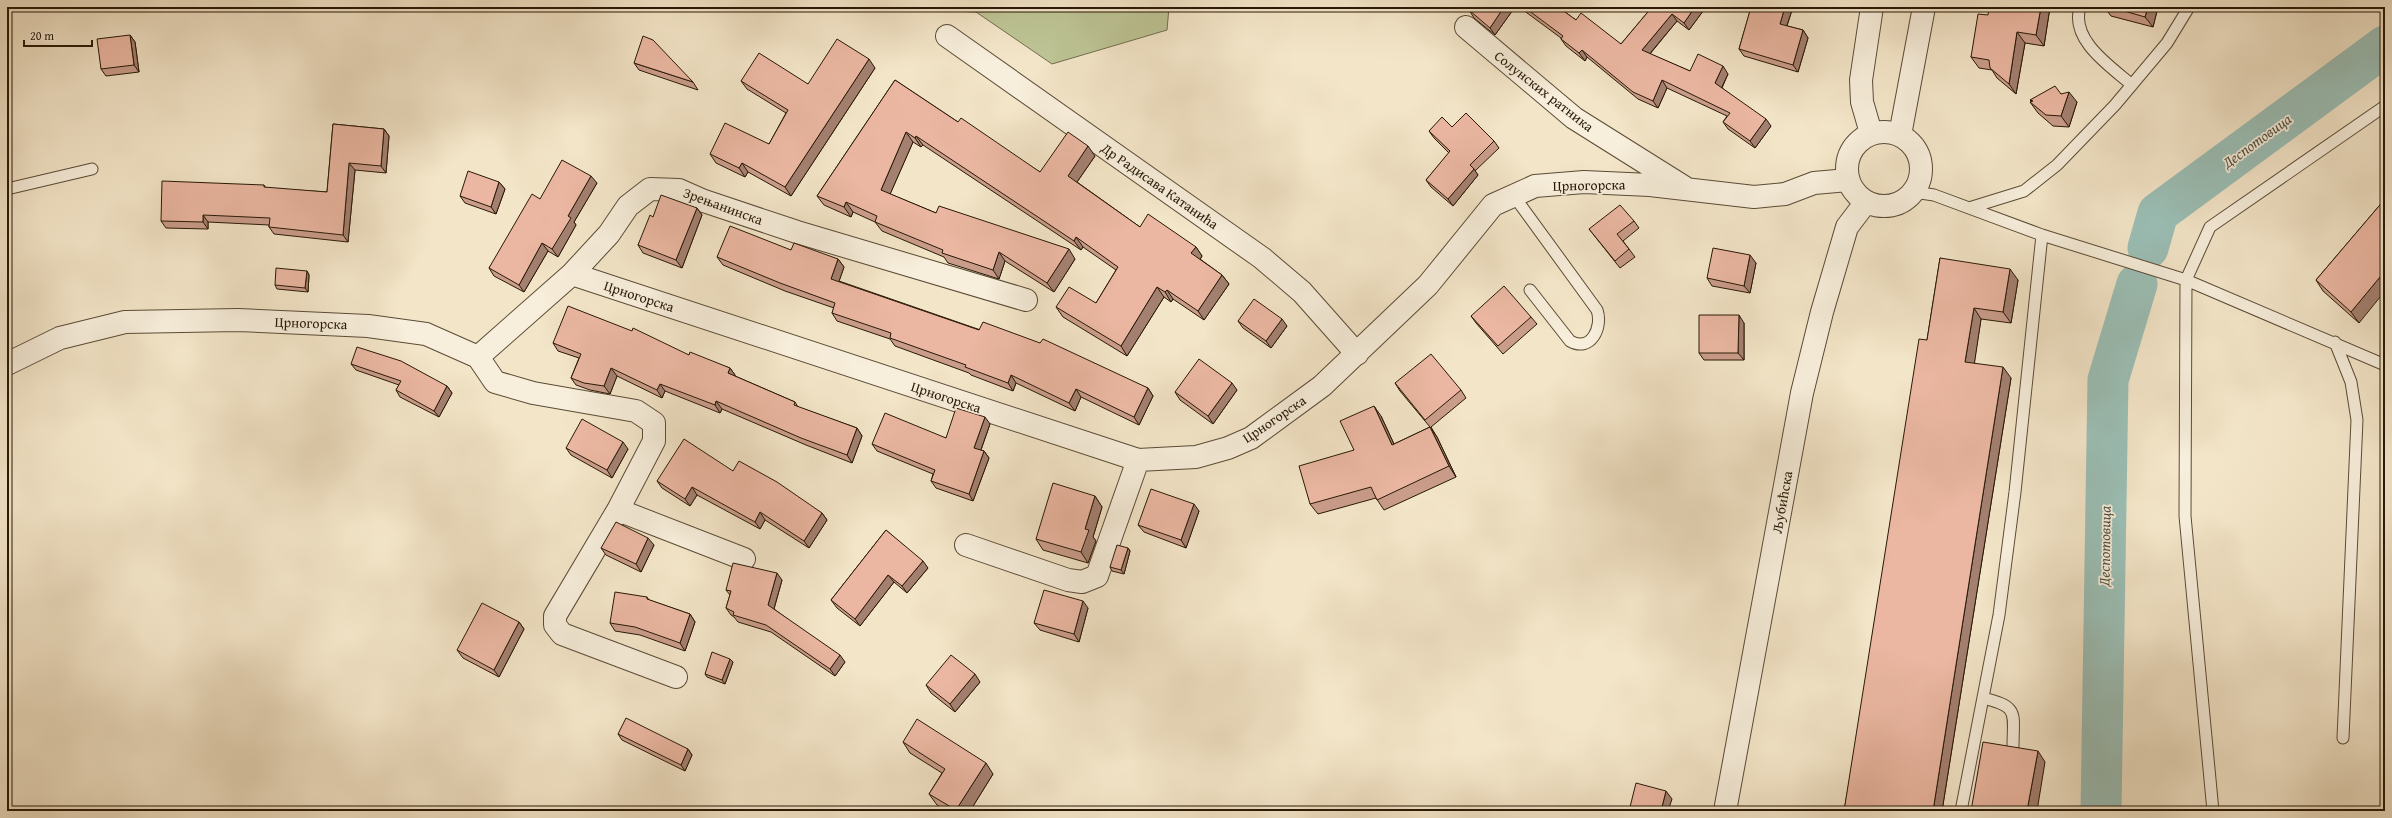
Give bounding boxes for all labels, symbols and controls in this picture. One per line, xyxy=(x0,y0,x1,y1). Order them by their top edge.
scale bar xyxy=(24,22,92,48)
text: 20 m xyxy=(30,27,54,44)
street label: Солунских ратника xyxy=(1490,46,1598,136)
water label: Деспотовица xyxy=(2217,108,2296,173)
street label: Др Радисава Катанића xyxy=(1097,137,1223,234)
street label: Црногорска xyxy=(1552,174,1626,196)
street label: Зрењанинска xyxy=(680,182,766,230)
street label: Црногорска xyxy=(601,275,677,317)
street label: Црногорска xyxy=(274,312,348,334)
street label: Црногорска xyxy=(908,376,984,418)
street label: Црногорска xyxy=(1238,390,1310,448)
street label: Љубићска xyxy=(1767,469,1797,535)
water label: Деспотовица xyxy=(2093,505,2116,588)

